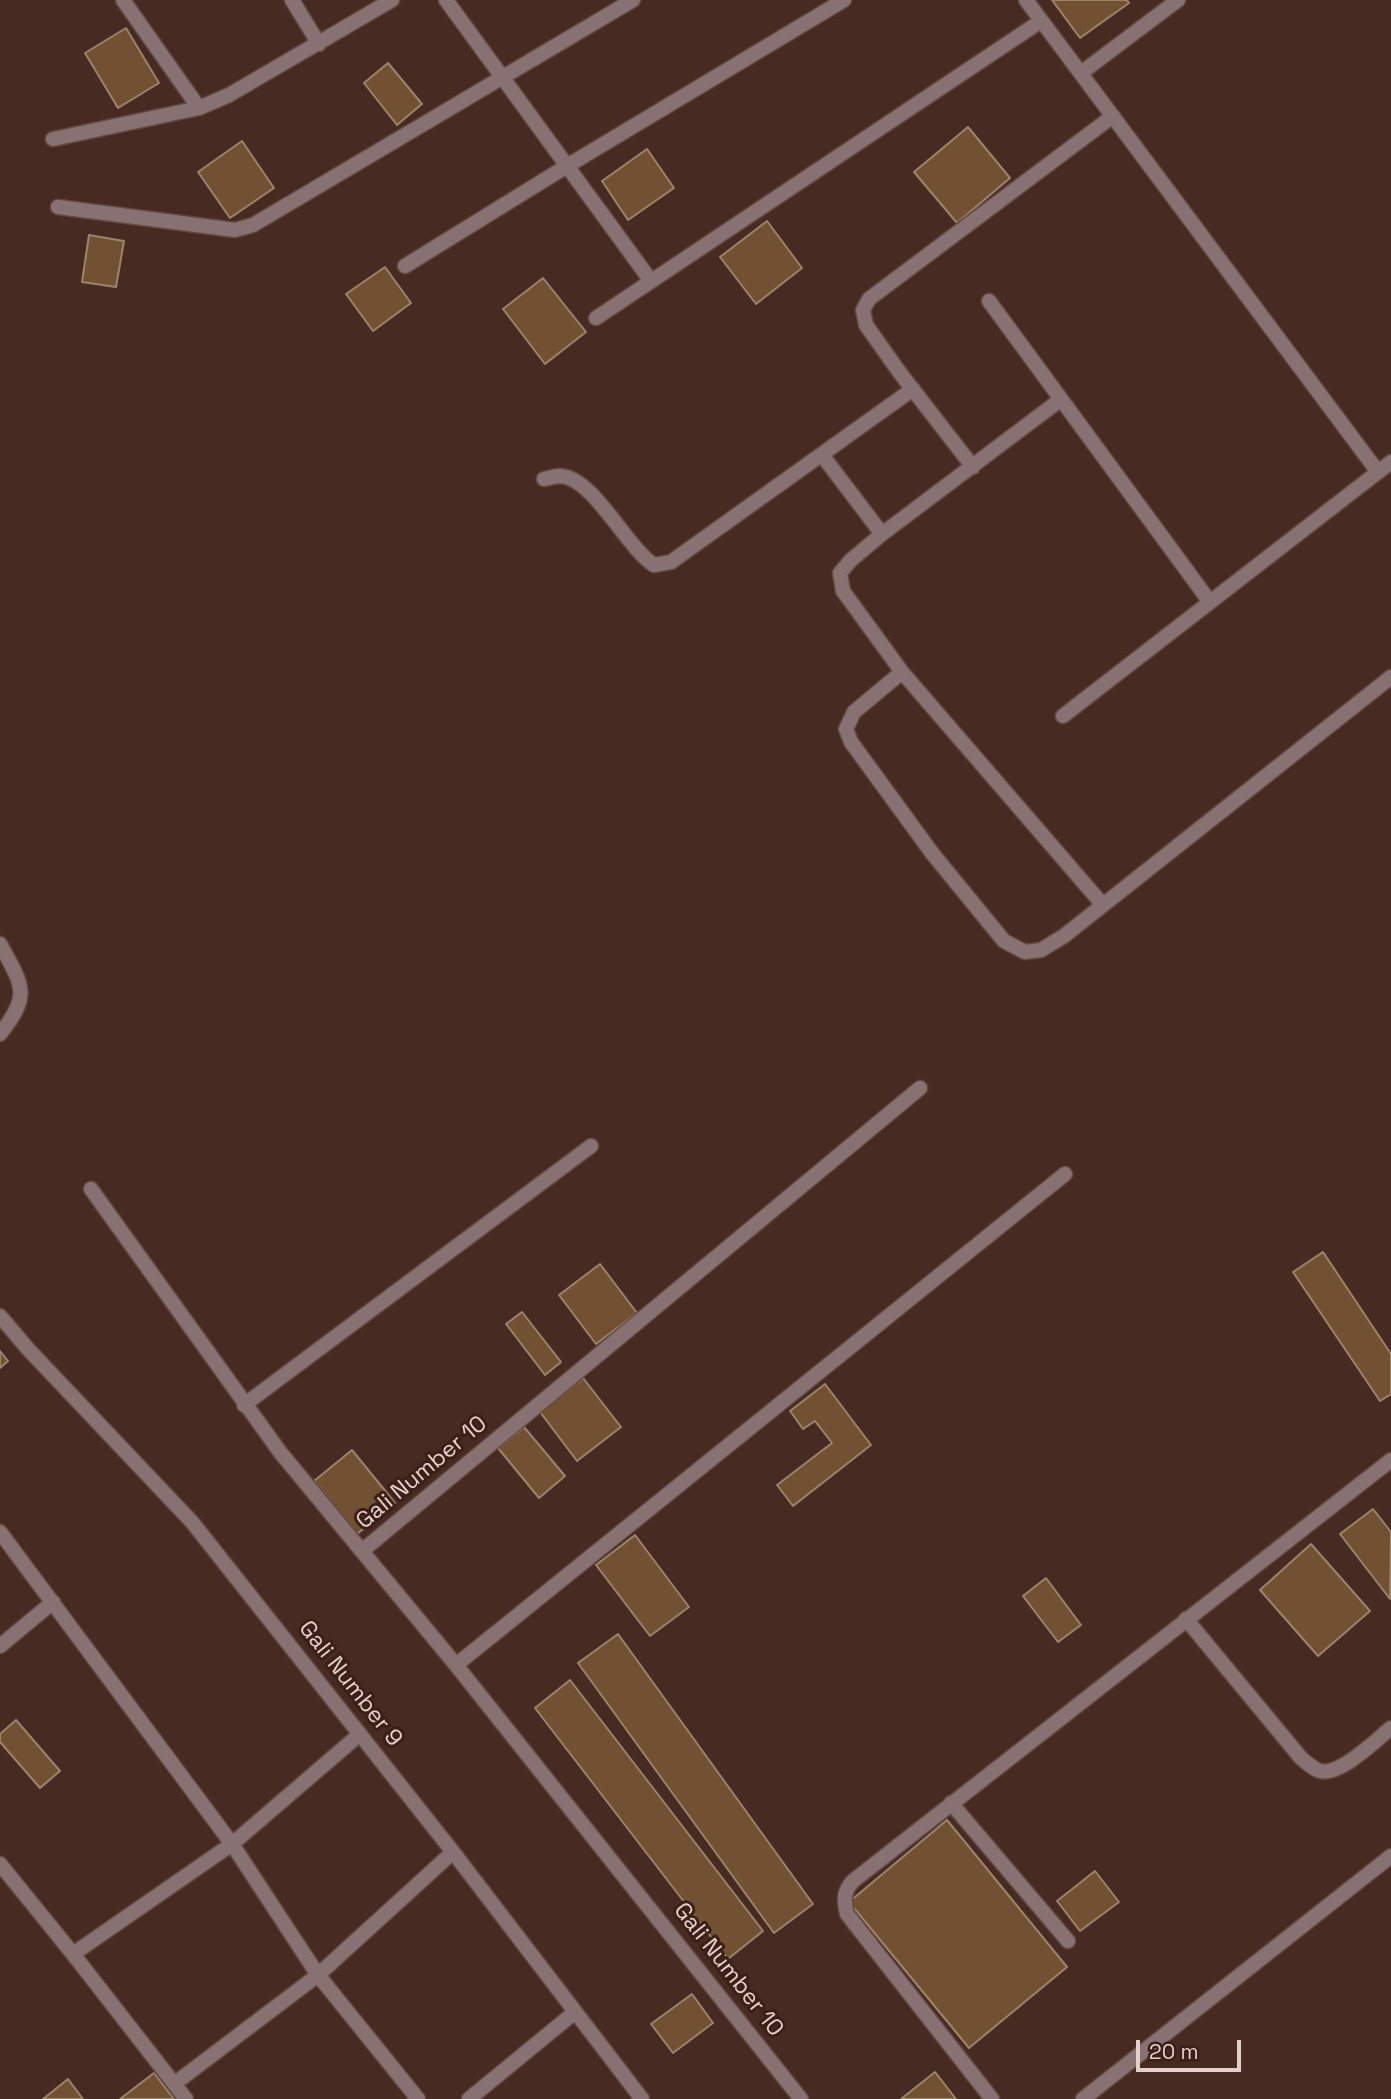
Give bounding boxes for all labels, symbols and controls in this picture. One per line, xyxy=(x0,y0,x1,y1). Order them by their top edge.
street label: Gali Number 10 xyxy=(351,1410,493,1536)
street label: Gali Number 9 xyxy=(292,1616,408,1752)
street label: Gali Number 10 xyxy=(667,1898,789,2042)
scale bar xyxy=(1139,2025,1244,2070)
text: 20 m xyxy=(1149,2038,1199,2065)

